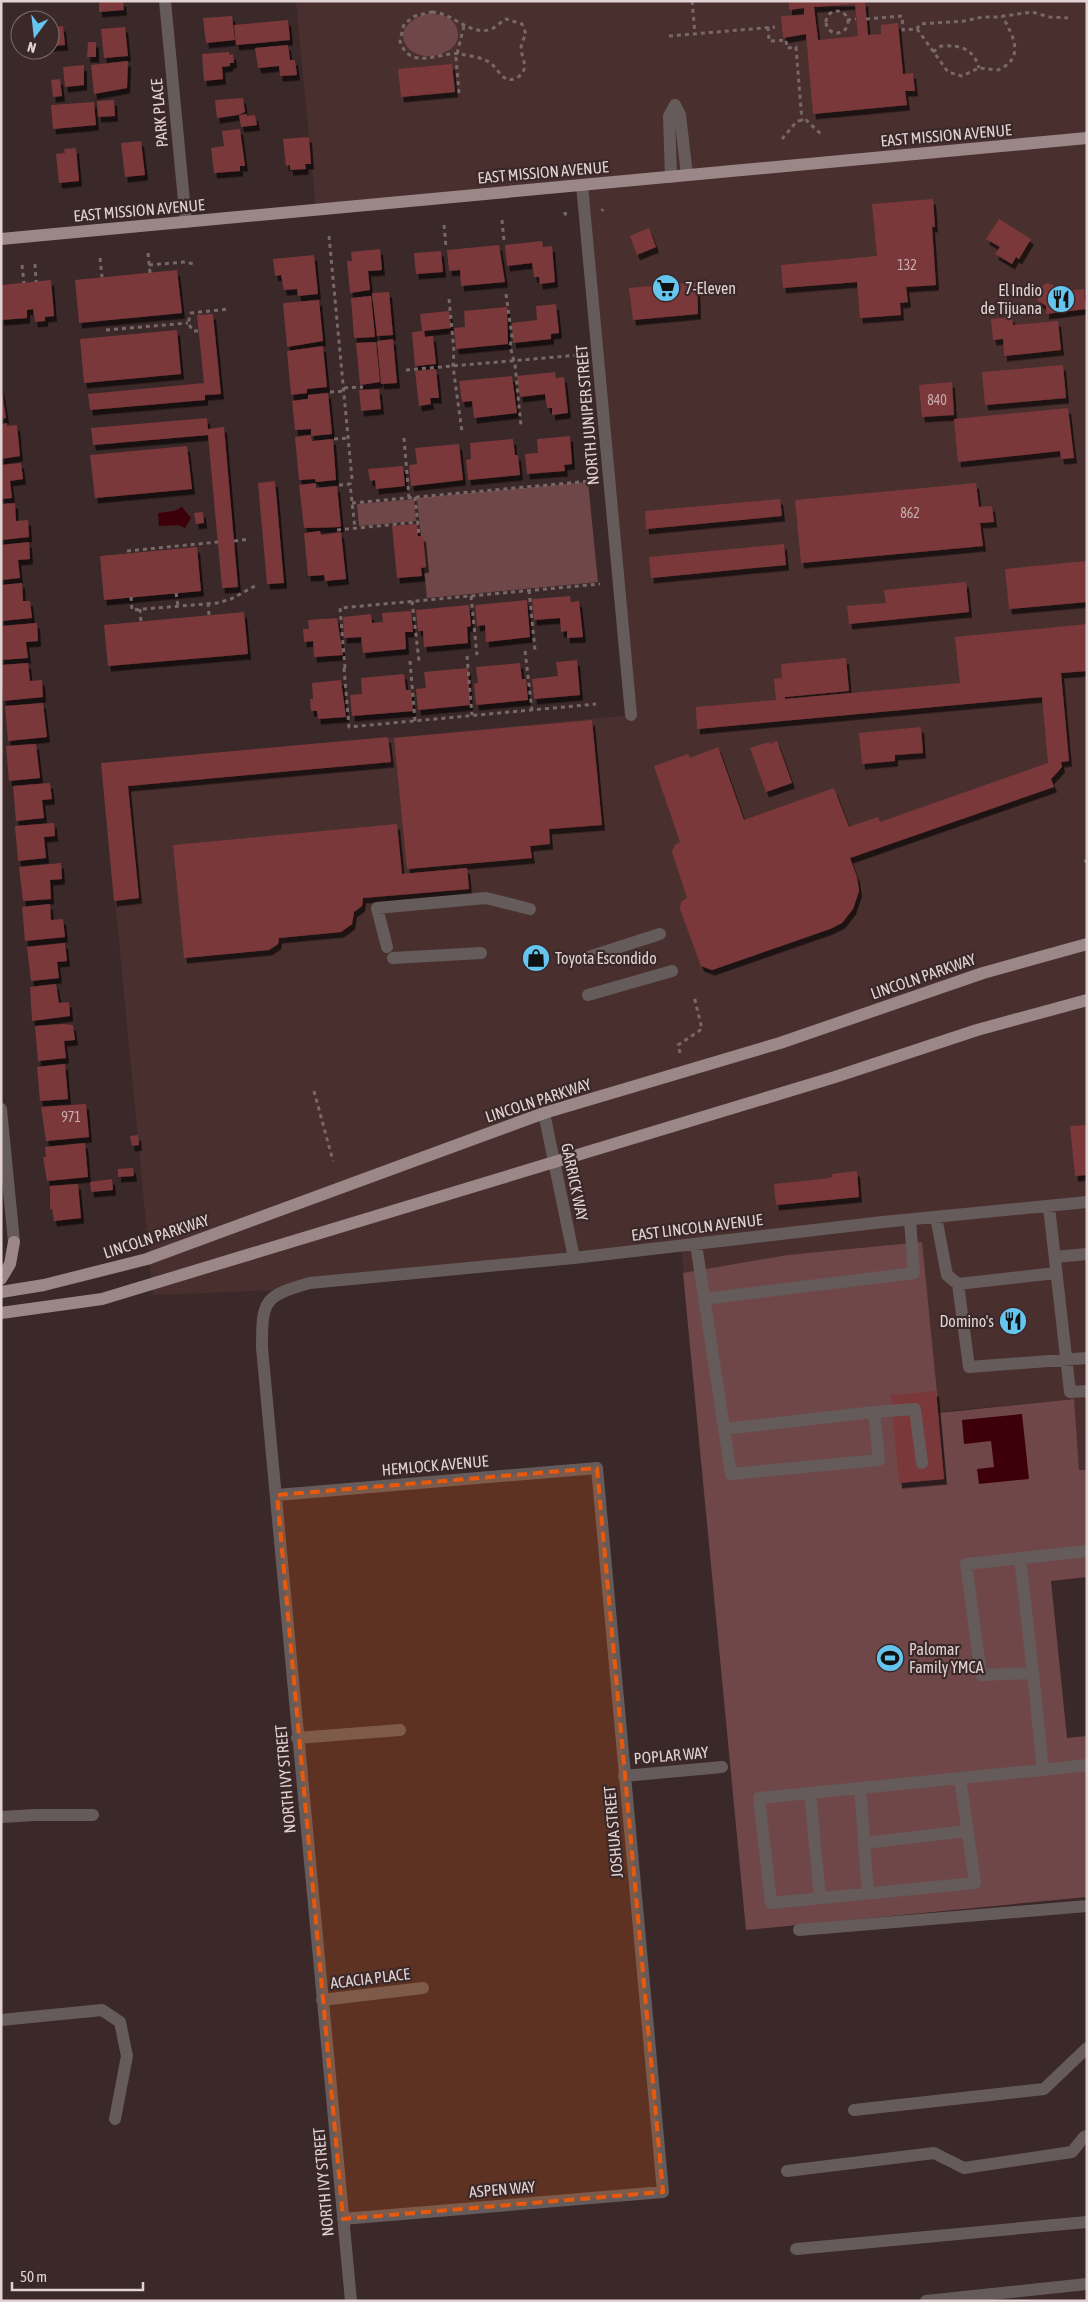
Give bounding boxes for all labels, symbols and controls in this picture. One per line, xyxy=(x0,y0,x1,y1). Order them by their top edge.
north arrow xyxy=(10,10,60,60)
text: N xyxy=(26,39,38,56)
street label: PARK PLACE xyxy=(147,78,171,148)
street label: EAST MISSION AVENUE xyxy=(880,120,1013,150)
street label: EAST MISSION AVENUE xyxy=(477,157,610,187)
street label: EAST MISSION AVENUE xyxy=(73,195,206,225)
house number: 132 xyxy=(897,257,917,273)
supermarket icon: 7-Eleven xyxy=(651,273,681,303)
place label: 7-Eleven xyxy=(685,279,736,297)
place label: El Indio de Tijuana xyxy=(981,281,1042,318)
restaurant icon: El Indio de Tijuana xyxy=(1046,284,1076,314)
street label: NORTH JUNIPER STREET xyxy=(572,344,602,486)
house number: 840 xyxy=(927,392,947,408)
house number: 862 xyxy=(900,505,920,521)
shop icon: Toyota Escondido xyxy=(521,943,551,973)
place label: Toyota Escondido xyxy=(555,949,657,968)
street label: LINCOLN PARKWAY xyxy=(868,949,979,1002)
street label: LINCOLN PARKWAY xyxy=(483,1074,594,1126)
house number: 971 xyxy=(61,1109,81,1125)
street label: GARRICK WAY xyxy=(558,1141,592,1223)
street label: LINCOLN PARKWAY xyxy=(101,1210,212,1262)
street label: EAST LINCOLN AVENUE xyxy=(630,1210,764,1244)
restaurant icon: Domino's xyxy=(998,1306,1028,1336)
place label: Domino's xyxy=(939,1312,994,1330)
street label: HEMLOCK AVENUE xyxy=(381,1451,489,1479)
place label: Palomar Family YMCA xyxy=(909,1640,984,1677)
sports icon: Palomar Family YMCA xyxy=(875,1643,905,1673)
street label: NORTH IVY STREET xyxy=(271,1724,299,1834)
street label: POPLAR WAY xyxy=(633,1743,710,1767)
street label: JOSHUA STREET xyxy=(600,1785,626,1879)
street label: ACACIA PLACE xyxy=(329,1964,411,1992)
street label: NORTH IVY STREET xyxy=(309,2127,337,2237)
street label: ASPEN WAY xyxy=(468,2177,537,2201)
scale bar xyxy=(12,2260,144,2292)
text: 50 m xyxy=(20,2268,47,2285)

